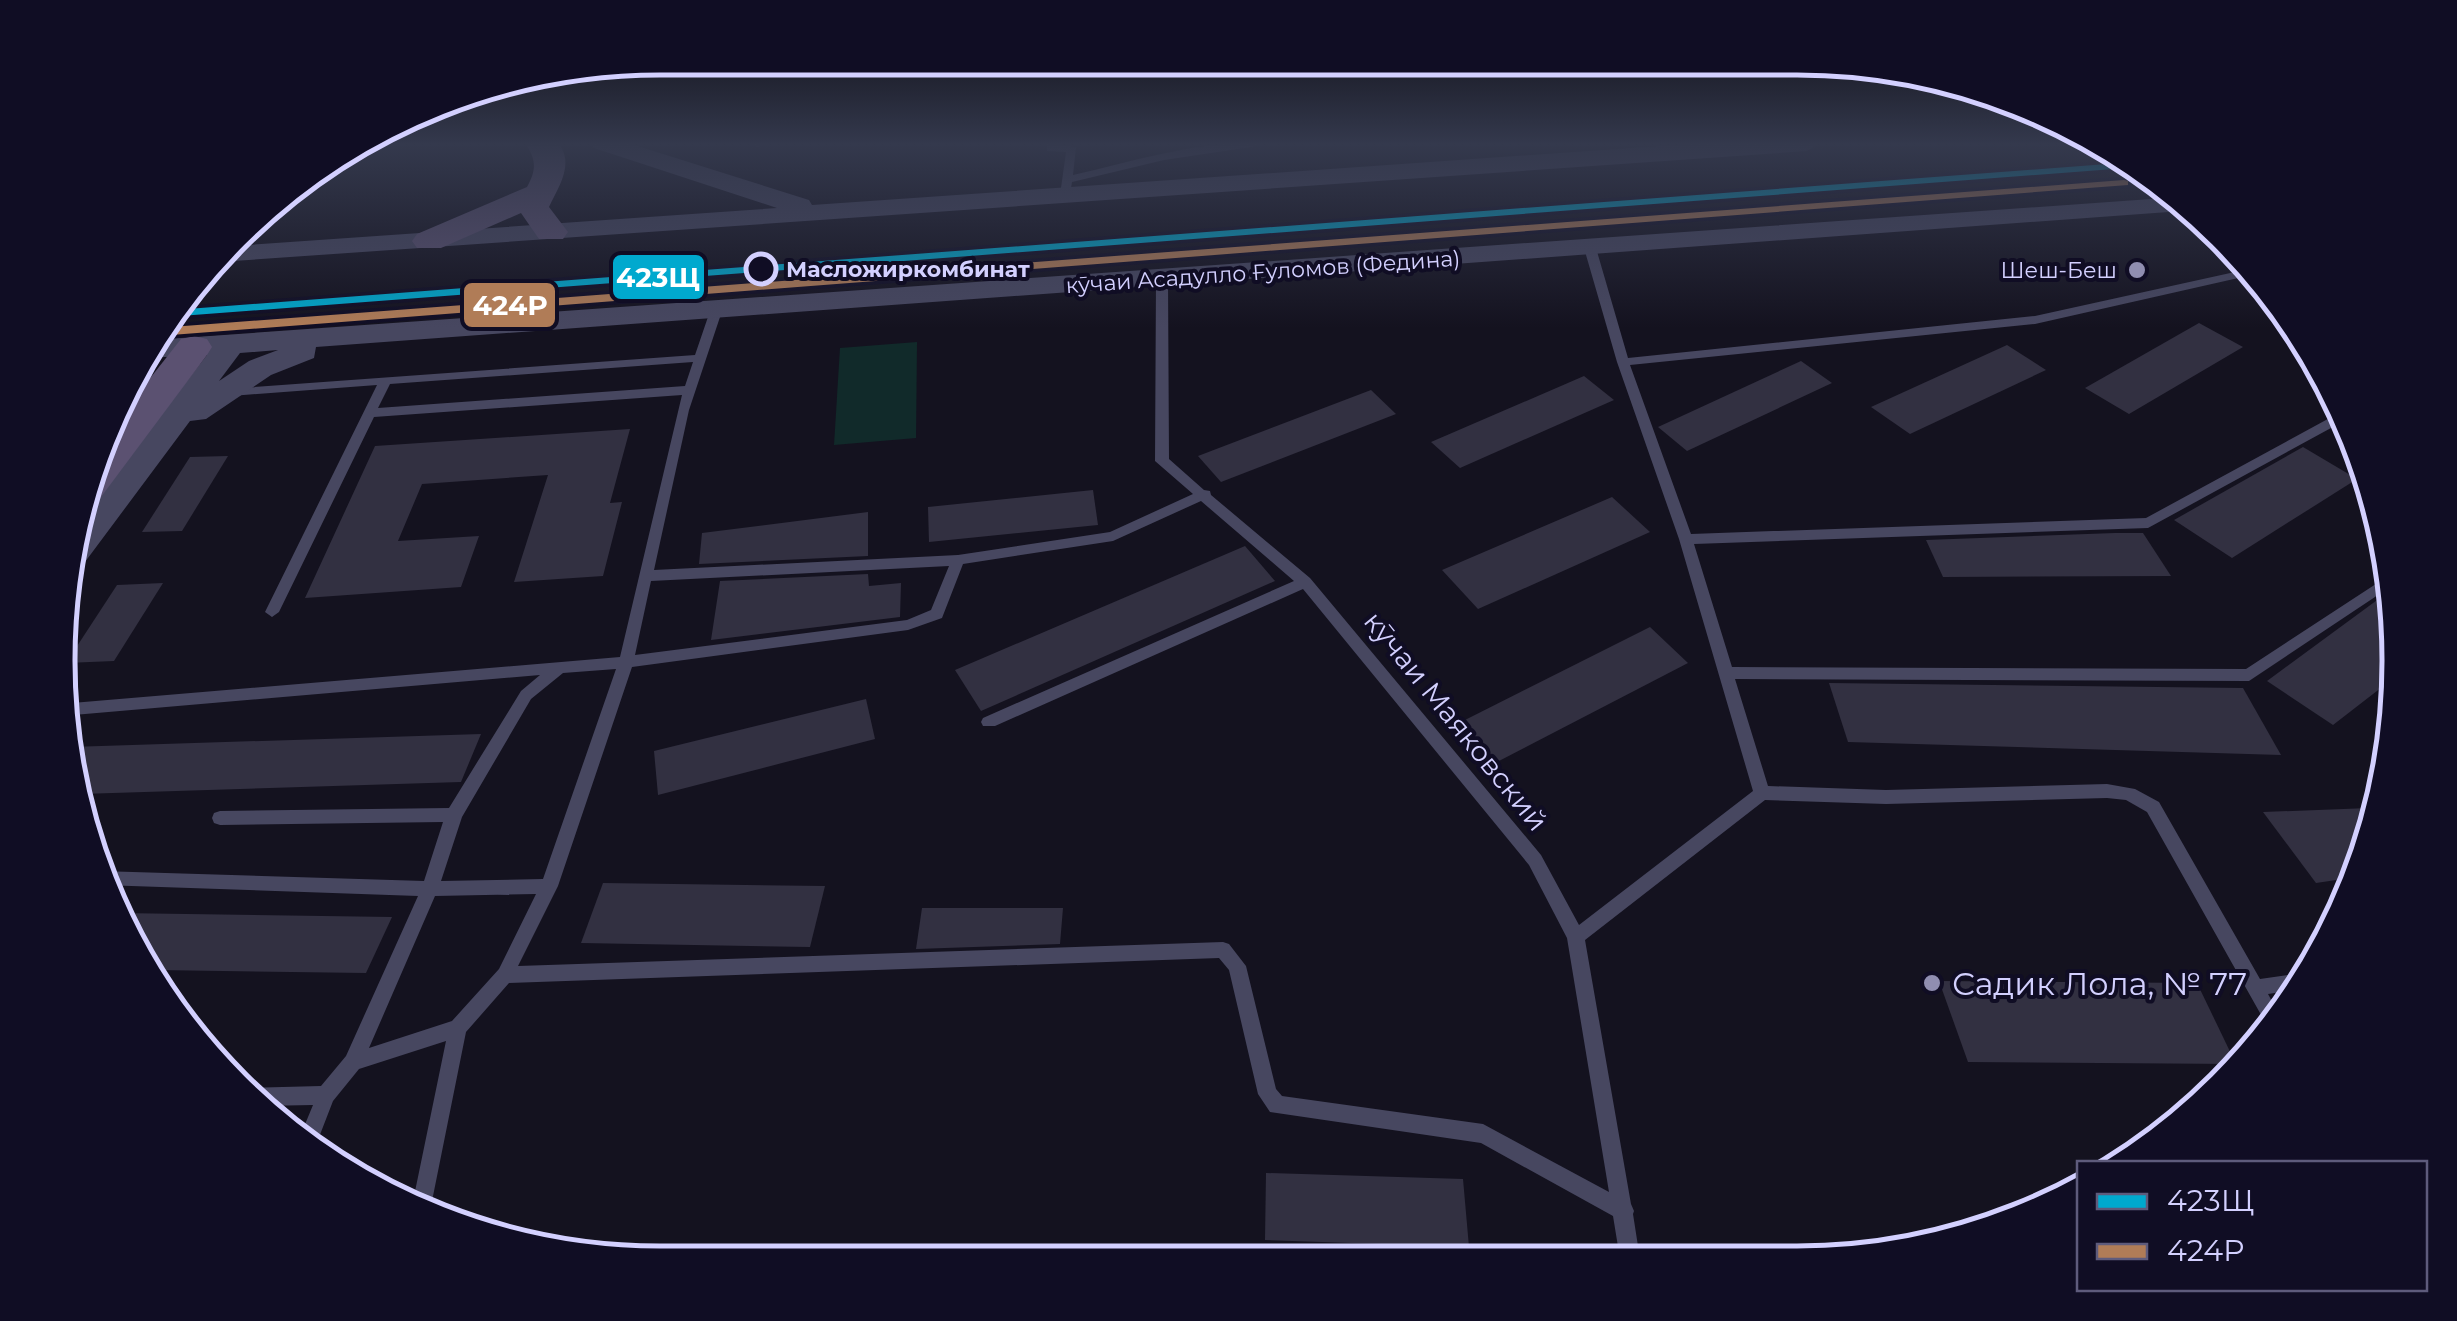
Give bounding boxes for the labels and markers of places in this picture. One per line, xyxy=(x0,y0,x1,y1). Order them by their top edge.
marker: Масложиркомбинат xyxy=(745,253,777,285)
place label: Масложиркомбинат xyxy=(786,256,1030,283)
place label: Шеш-Беш xyxy=(2001,257,2117,284)
marker: Шеш-Беш xyxy=(2126,259,2148,281)
place label: Садик Лола, № 77 xyxy=(1952,964,2247,1003)
marker: Садик Лола, № 77 xyxy=(1921,972,1943,994)

